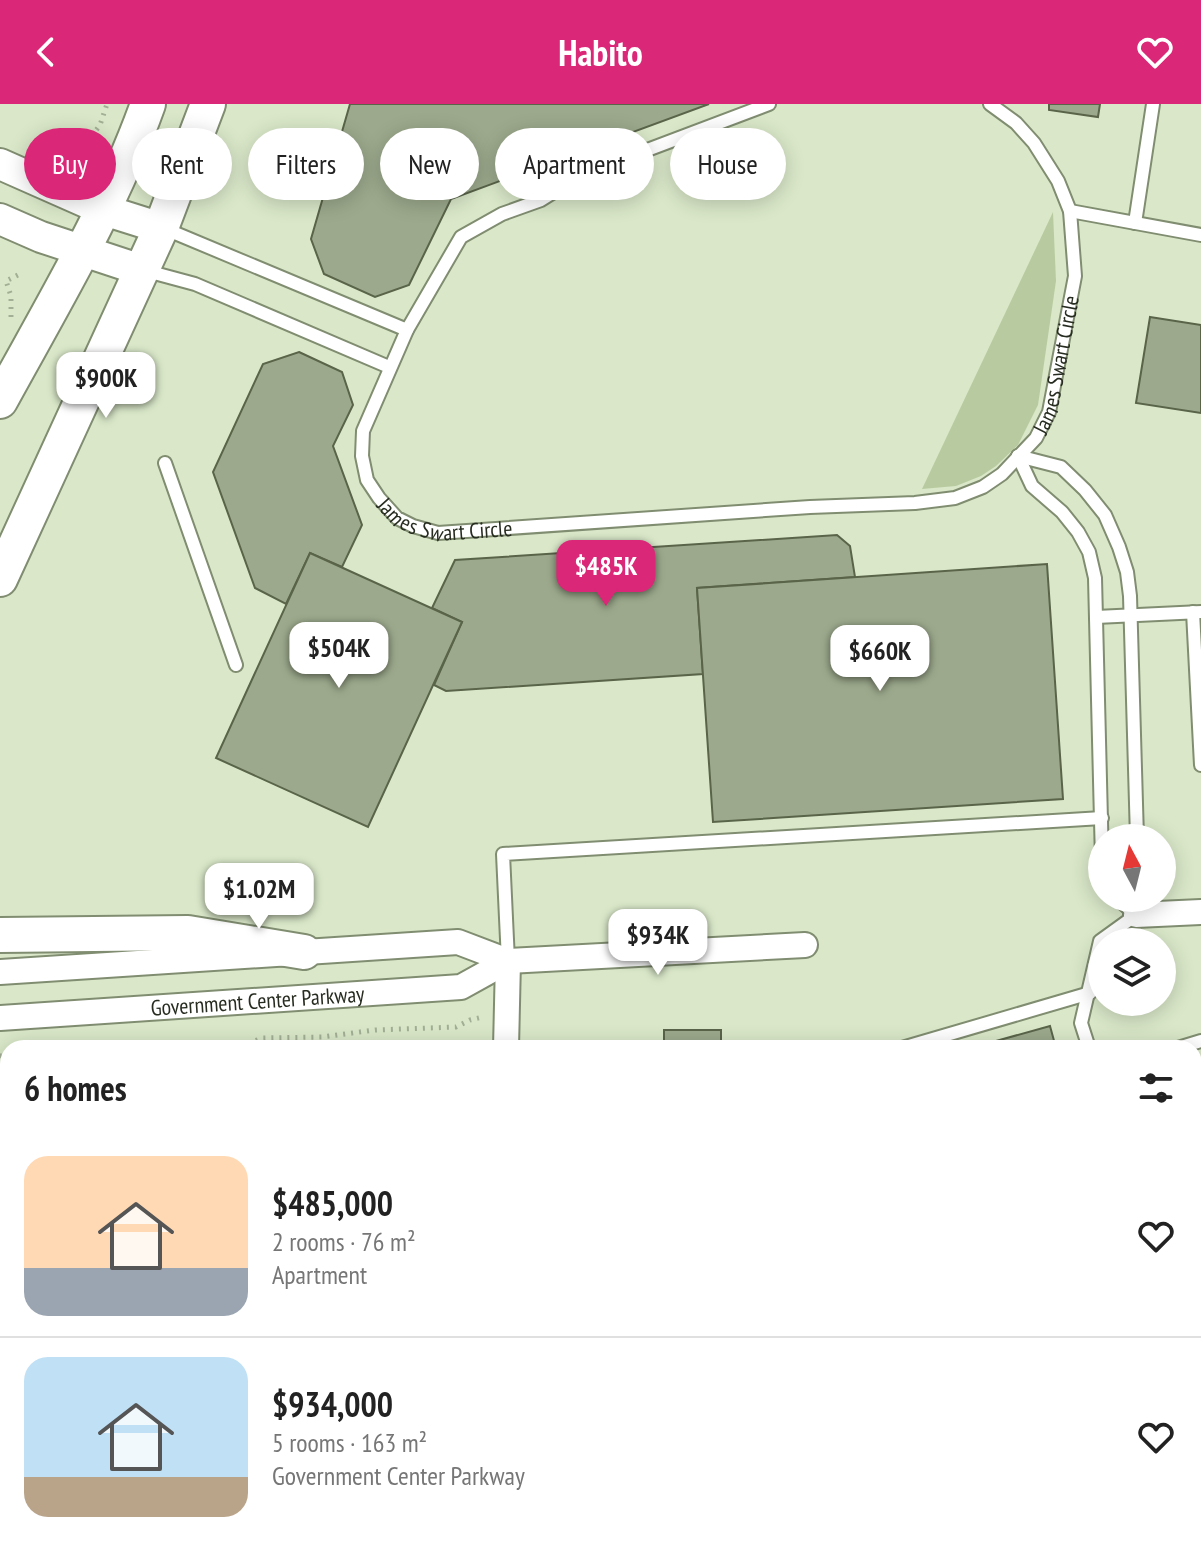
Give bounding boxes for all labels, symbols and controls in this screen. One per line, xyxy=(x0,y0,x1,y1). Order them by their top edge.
text: Habito xyxy=(558,29,643,76)
icon: back xyxy=(24,30,68,74)
icon: heart xyxy=(1133,30,1177,74)
chip: Buy xyxy=(24,128,116,200)
chip: Rent xyxy=(132,128,232,200)
chip: Filters xyxy=(248,128,364,200)
chip: New xyxy=(380,128,479,200)
chip: Apartment xyxy=(495,128,654,200)
chip: House xyxy=(670,128,786,200)
street label: James Swart Circle xyxy=(1026,293,1085,440)
pin: $900K xyxy=(50,352,162,420)
text: $900K xyxy=(74,361,138,394)
street label: James Swart Circle xyxy=(371,491,513,548)
pin: $485K xyxy=(550,540,662,608)
text: $485K xyxy=(574,549,638,582)
pin: $504K xyxy=(283,622,395,690)
pin: $660K xyxy=(824,625,936,693)
text: $504K xyxy=(307,631,371,664)
text: $660K xyxy=(848,634,912,667)
north arrow xyxy=(1088,824,1176,912)
map controls xyxy=(1088,824,1176,1016)
pin: $1.02M xyxy=(194,863,324,931)
text: $1.02M xyxy=(223,872,295,905)
pin: $934K xyxy=(602,909,714,977)
text: $934K xyxy=(626,918,690,951)
button: layers xyxy=(1088,928,1176,1016)
street label: Government Center Parkway xyxy=(150,979,366,1022)
text: 6 homes xyxy=(24,1066,127,1110)
icon: filters xyxy=(1134,1066,1178,1110)
text: $485,000 xyxy=(272,1181,393,1225)
icon: home xyxy=(88,1188,184,1284)
icon: heart xyxy=(1134,1214,1178,1258)
text: 2 rooms · 76 m² xyxy=(272,1225,416,1258)
text: Apartment xyxy=(272,1258,367,1291)
text: $934,000 xyxy=(272,1382,393,1426)
icon: home xyxy=(88,1389,184,1485)
icon: heart xyxy=(1134,1415,1178,1459)
text: 5 rooms · 163 m² xyxy=(272,1426,427,1459)
text: Government Center Parkway xyxy=(272,1459,525,1492)

